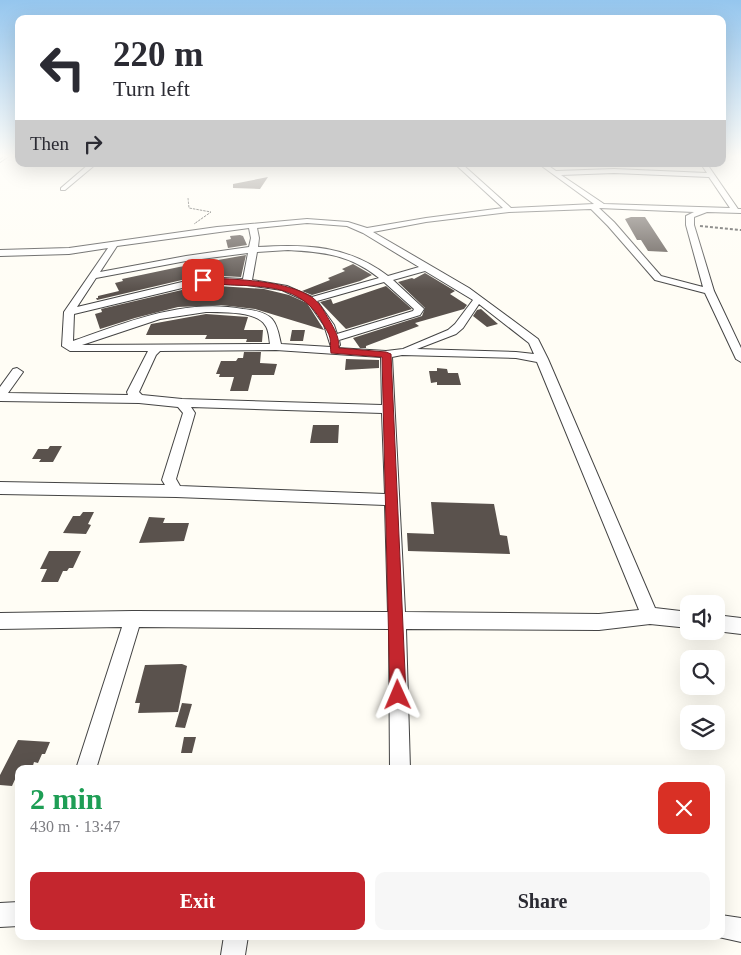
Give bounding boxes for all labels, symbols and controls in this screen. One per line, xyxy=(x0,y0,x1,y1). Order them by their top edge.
icon: left xyxy=(30,35,95,100)
text: 220 m xyxy=(113,35,203,74)
text: Turn left xyxy=(113,76,190,101)
icon: right xyxy=(79,130,107,158)
text: Then xyxy=(30,133,69,154)
pin xyxy=(182,259,224,301)
icon: arrive xyxy=(189,266,217,294)
map controls xyxy=(680,595,725,750)
button: sound xyxy=(680,595,725,640)
button: search xyxy=(680,650,725,695)
position arrow xyxy=(371,668,423,720)
button: layers xyxy=(680,705,725,750)
text: 2 min xyxy=(30,782,103,815)
button: close xyxy=(658,782,710,834)
text: 430 m · 13:47 xyxy=(30,818,120,835)
button: Exit xyxy=(30,872,365,930)
button: Share xyxy=(375,872,710,930)

